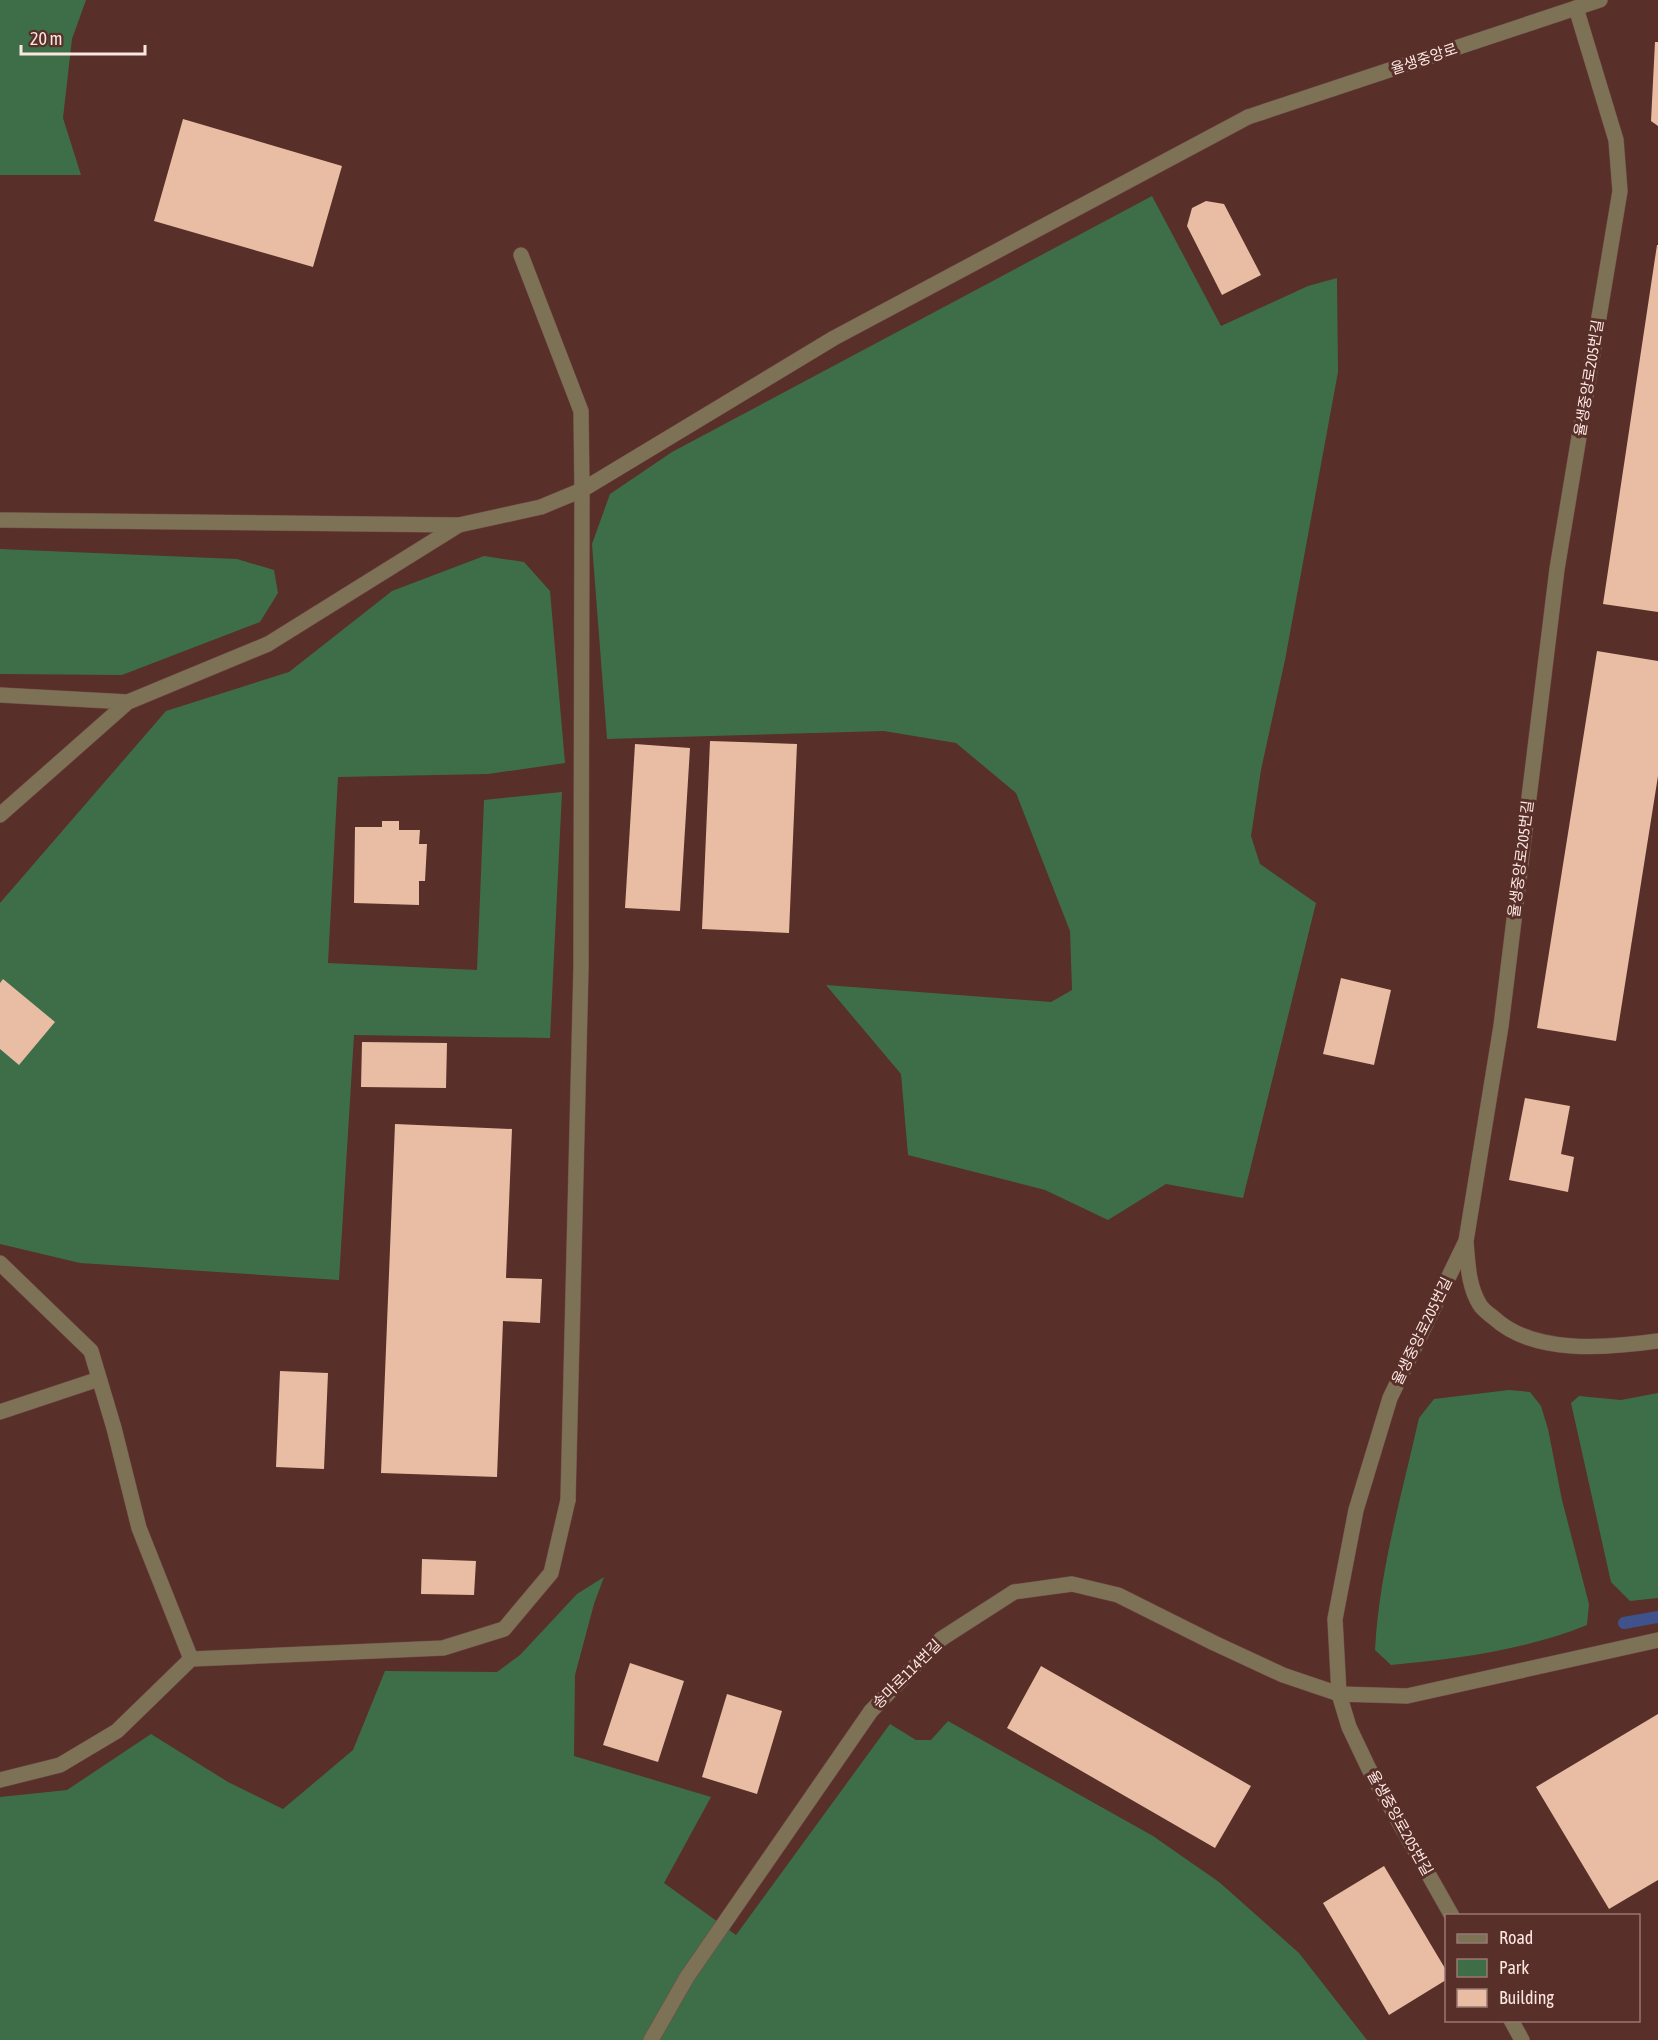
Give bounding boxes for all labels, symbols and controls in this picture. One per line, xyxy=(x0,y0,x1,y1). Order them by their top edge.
scale bar xyxy=(21,18,146,56)
text: 20 m xyxy=(30,28,62,49)
street label: 율생중앙로 xyxy=(1388,40,1459,77)
street label: 율생중앙로205번길 xyxy=(1571,318,1606,437)
street label: 율생중앙로205번길 xyxy=(1505,799,1536,918)
street label: 율생중앙로205번길 xyxy=(1388,1274,1455,1387)
street label: 송마로114번길 xyxy=(869,1636,945,1712)
street label: 율생중앙로205번길 xyxy=(1364,1767,1436,1878)
legend xyxy=(1445,1914,1640,2022)
text: Road xyxy=(1499,1927,1533,1948)
text: Park xyxy=(1499,1957,1529,1978)
text: Building xyxy=(1499,1987,1554,2008)

